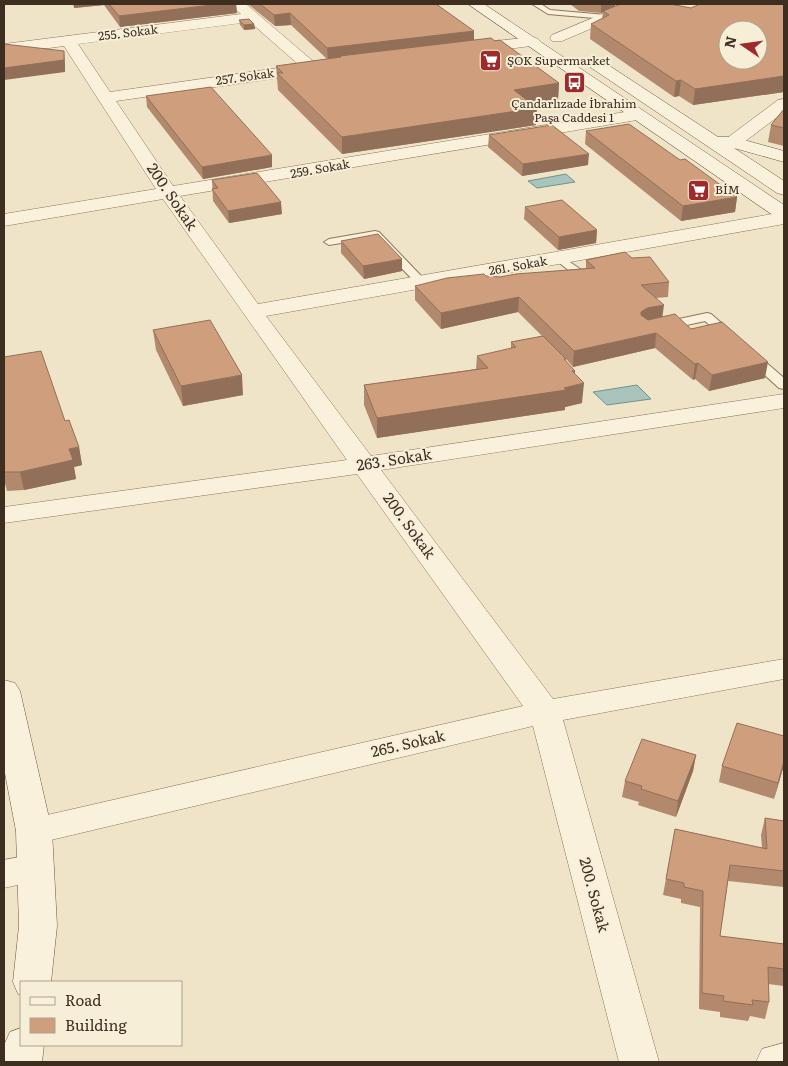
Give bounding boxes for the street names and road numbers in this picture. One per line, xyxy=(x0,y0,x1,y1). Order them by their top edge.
street label: 255. Sokak xyxy=(97,19,159,45)
street label: 257. Sokak xyxy=(215,63,276,89)
street label: 259. Sokak xyxy=(289,154,352,182)
street label: 200. Sokak xyxy=(142,158,205,235)
street label: 261. Sokak xyxy=(487,251,549,279)
street label: 263. Sokak xyxy=(355,441,434,476)
street label: 200. Sokak xyxy=(378,487,443,564)
street label: 265. Sokak xyxy=(368,723,448,762)
street label: 200. Sokak xyxy=(574,855,617,936)

